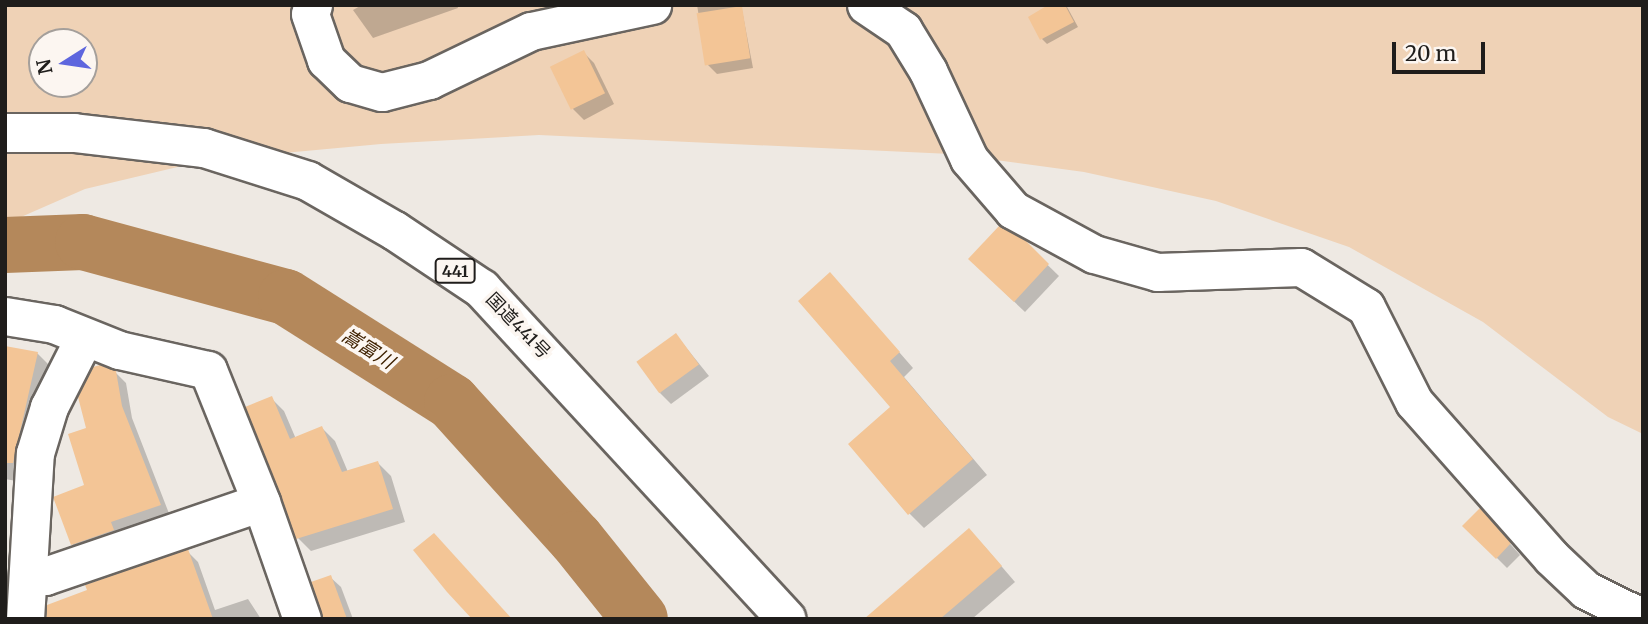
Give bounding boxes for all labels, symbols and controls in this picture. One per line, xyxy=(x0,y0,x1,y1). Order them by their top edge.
north arrow xyxy=(28,28,98,98)
scale bar xyxy=(1396,28,1489,72)
text: 20 m xyxy=(1405,40,1456,67)
text: N xyxy=(31,57,58,77)
road number: 441 xyxy=(434,258,476,284)
street label: 国道441号 xyxy=(481,289,555,363)
water label: 嵩富川 xyxy=(338,324,398,374)

